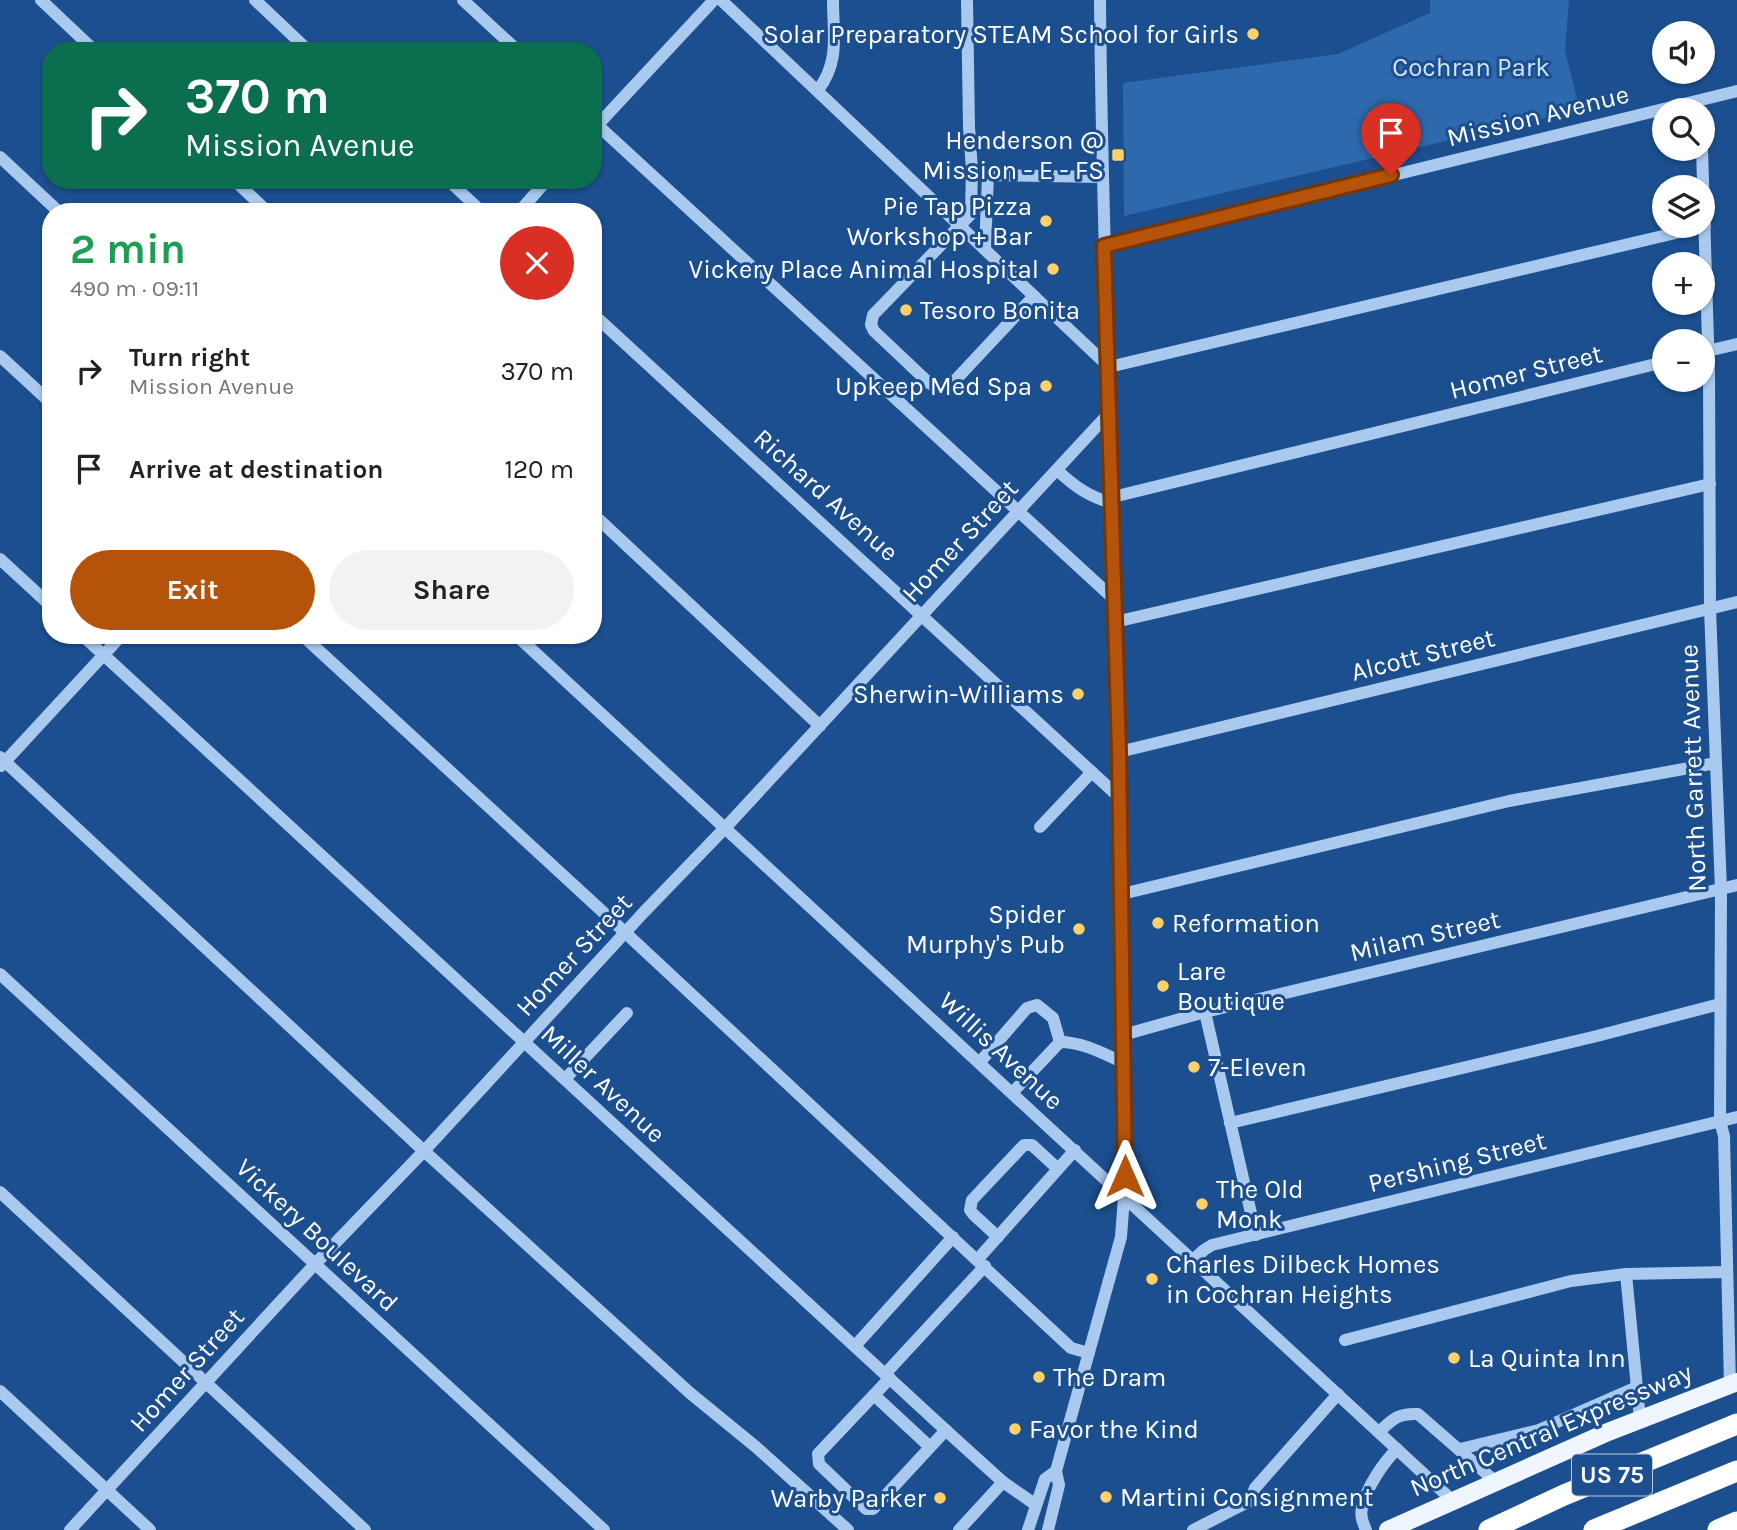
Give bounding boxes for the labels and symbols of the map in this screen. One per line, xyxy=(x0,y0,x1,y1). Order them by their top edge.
place label: Solar Preparatory STEAM School for Girls xyxy=(763,19,1239,50)
marker: Solar Preparatory STEAM School for Girls xyxy=(1245,26,1261,42)
park label: Cochran Park xyxy=(1392,52,1550,83)
street label: Mission Avenue xyxy=(1444,78,1632,154)
pin xyxy=(1361,103,1421,175)
place label: Henderson @ Mission - E - FS xyxy=(923,125,1104,186)
marker: Henderson @ Mission - E - FS xyxy=(1110,147,1126,163)
place label: Pie Tap Pizza Workshop + Bar xyxy=(847,191,1033,252)
marker: Pie Tap Pizza Workshop + Bar xyxy=(1038,213,1054,229)
place label: Vickery Place Animal Hospital xyxy=(689,254,1039,285)
marker: Vickery Place Animal Hospital xyxy=(1045,261,1061,277)
place label: Tesoro Bonita xyxy=(920,295,1080,326)
marker: Tesoro Bonita xyxy=(898,302,914,318)
street label: Homer Street xyxy=(1446,338,1606,406)
place label: Upkeep Med Spa xyxy=(835,371,1032,402)
marker: Upkeep Med Spa xyxy=(1038,378,1054,394)
street label: Richard Avenue xyxy=(747,422,905,568)
street label: Homer Street xyxy=(895,473,1025,609)
street label: Alcott Street xyxy=(1348,622,1498,688)
street label: North Garrett Avenue xyxy=(1673,644,1713,892)
place label: Sherwin-Williams xyxy=(853,679,1064,710)
marker: Sherwin-Williams xyxy=(1070,686,1086,702)
street label: Homer Street xyxy=(509,887,639,1023)
place label: Spider Murphy's Pub xyxy=(906,899,1066,960)
street label: Milam Street xyxy=(1347,904,1503,968)
place label: Reformation xyxy=(1172,908,1320,939)
marker: Reformation xyxy=(1150,915,1166,931)
marker: Spider Murphy's Pub xyxy=(1071,921,1087,937)
place label: Lare Boutique xyxy=(1177,956,1285,1017)
marker: Lare Boutique xyxy=(1155,978,1171,994)
street label: Willis Avenue xyxy=(932,986,1070,1116)
street label: Miller Avenue xyxy=(534,1019,672,1149)
place label: 7-Eleven xyxy=(1208,1052,1307,1083)
marker: 7-Eleven xyxy=(1186,1059,1202,1075)
street label: Pershing Street xyxy=(1365,1125,1549,1199)
position arrow xyxy=(1088,1139,1162,1213)
street label: Vickery Boulevard xyxy=(229,1152,405,1318)
place label: The Old Monk xyxy=(1216,1174,1304,1235)
marker: The Old Monk xyxy=(1194,1196,1210,1212)
place label: Charles Dilbeck Homes in Cochran Heights xyxy=(1166,1249,1440,1310)
marker: Charles Dilbeck Homes in Cochran Heights xyxy=(1144,1271,1160,1287)
street label: Homer Street xyxy=(123,1301,251,1438)
place label: La Quinta Inn xyxy=(1468,1343,1626,1374)
marker: La Quinta Inn xyxy=(1446,1350,1462,1366)
street label: North Central Expressway xyxy=(1405,1356,1697,1504)
place label: The Dram xyxy=(1053,1362,1166,1393)
marker: The Dram xyxy=(1031,1369,1047,1385)
place label: Favor the Kind xyxy=(1029,1414,1199,1445)
marker: Favor the Kind xyxy=(1007,1421,1023,1437)
road number: US 75 xyxy=(1572,1455,1652,1496)
place label: Martini Consignment xyxy=(1120,1482,1374,1513)
place label: Warby Parker xyxy=(771,1483,927,1514)
marker: Martini Consignment xyxy=(1098,1489,1114,1505)
marker: Warby Parker xyxy=(932,1490,948,1506)

